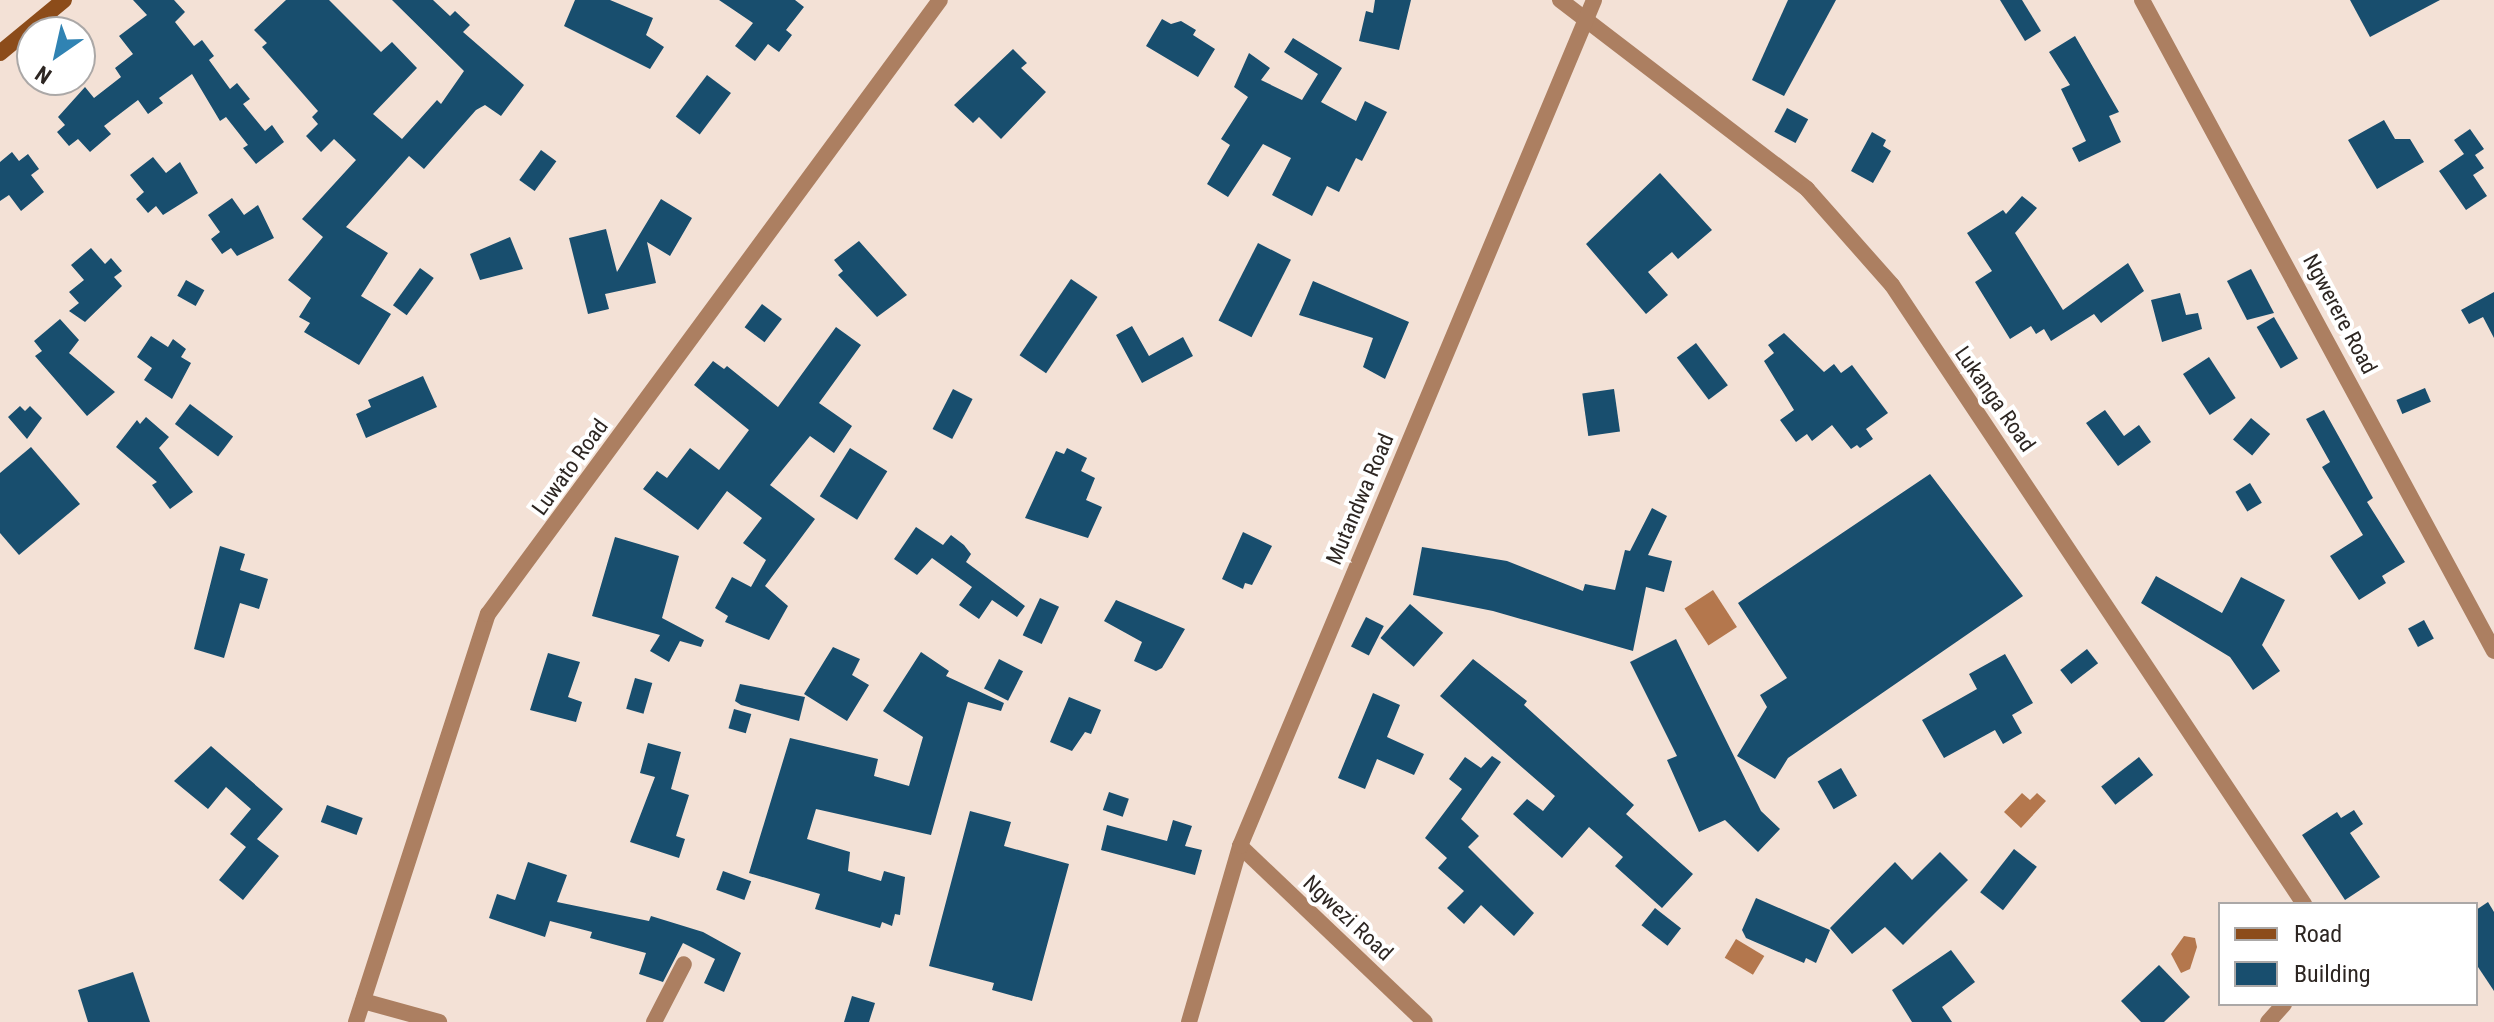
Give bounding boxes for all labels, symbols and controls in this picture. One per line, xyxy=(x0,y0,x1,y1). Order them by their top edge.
north arrow xyxy=(16,16,96,96)
text: N xyxy=(31,61,56,89)
street label: Ngwerere Road xyxy=(2297,250,2383,378)
street label: Lukanga Road xyxy=(1949,341,2041,457)
street label: Luwato Road xyxy=(526,414,614,520)
street label: Mutandwa Road xyxy=(1321,429,1399,569)
street label: Ngwezi Road xyxy=(1298,870,1398,966)
legend xyxy=(2218,902,2478,1006)
text: Road xyxy=(2294,920,2342,948)
text: Building xyxy=(2294,960,2371,988)

